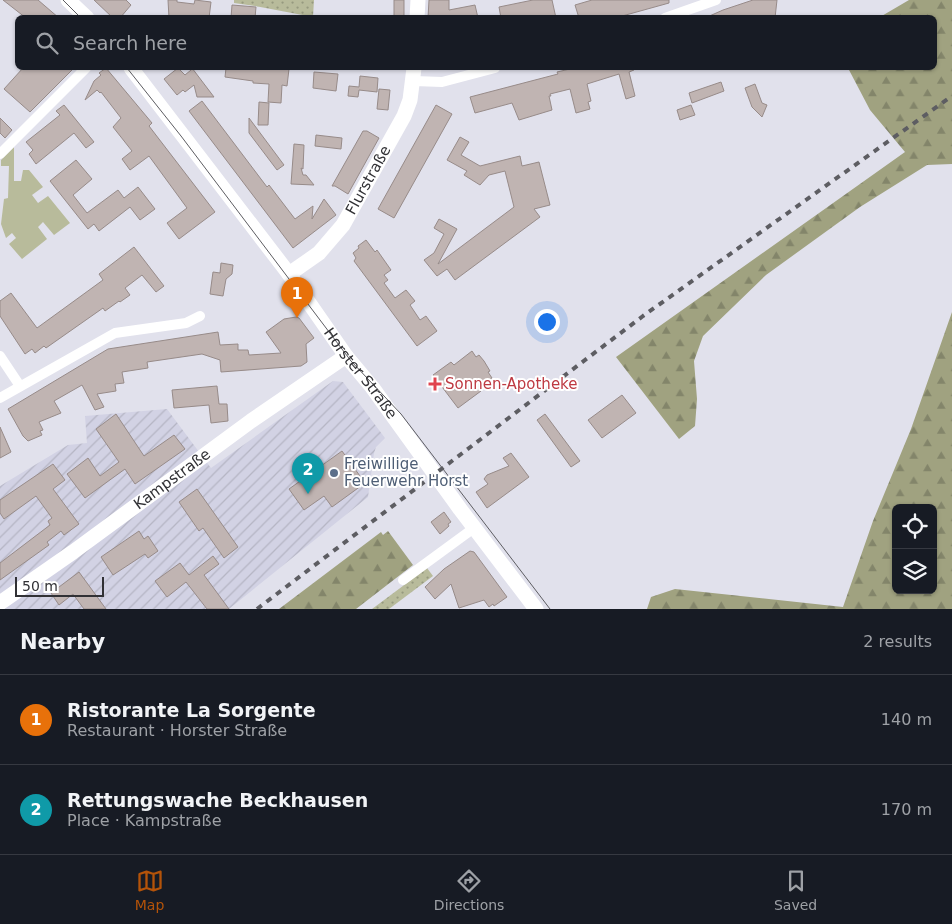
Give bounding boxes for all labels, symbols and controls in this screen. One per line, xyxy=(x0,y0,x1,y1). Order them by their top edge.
search box xyxy=(15,15,937,70)
icon: search xyxy=(33,29,61,57)
text: Search here xyxy=(73,32,187,54)
street label: Flurstraße xyxy=(342,142,395,218)
pin: 1 xyxy=(281,277,313,318)
your location xyxy=(534,309,560,335)
street label: Horster Straße xyxy=(320,324,401,422)
place label: Sonnen-Apotheke xyxy=(445,375,578,393)
marker: Sonnen-Apotheke xyxy=(429,378,441,390)
street label: Kampstraße xyxy=(130,445,214,513)
pin: 2 xyxy=(292,453,324,494)
place label: Freiwillige Feuerwehr Horst xyxy=(344,455,468,490)
marker: Freiwillige Feuerwehr Horst xyxy=(328,467,340,479)
map controls xyxy=(892,504,937,594)
button: locate xyxy=(892,504,937,549)
button: layers xyxy=(892,549,937,594)
scale bar xyxy=(15,574,104,597)
text: 50 m xyxy=(22,578,58,594)
text: Nearby xyxy=(20,630,105,654)
text: 2 results xyxy=(863,632,932,651)
text: Ristorante La Sorgente xyxy=(67,699,316,721)
text: 1 xyxy=(30,710,42,729)
text: 140 m xyxy=(881,710,932,729)
text: Restaurant · Horster Straße xyxy=(67,721,287,740)
text: Rettungswache Beckhausen xyxy=(67,789,368,811)
text: 2 xyxy=(30,800,42,819)
text: 170 m xyxy=(881,800,932,819)
text: Place · Kampstraße xyxy=(67,811,221,830)
tab: Map xyxy=(135,867,164,913)
tab: Directions xyxy=(434,867,504,913)
tab: Saved xyxy=(774,867,817,913)

